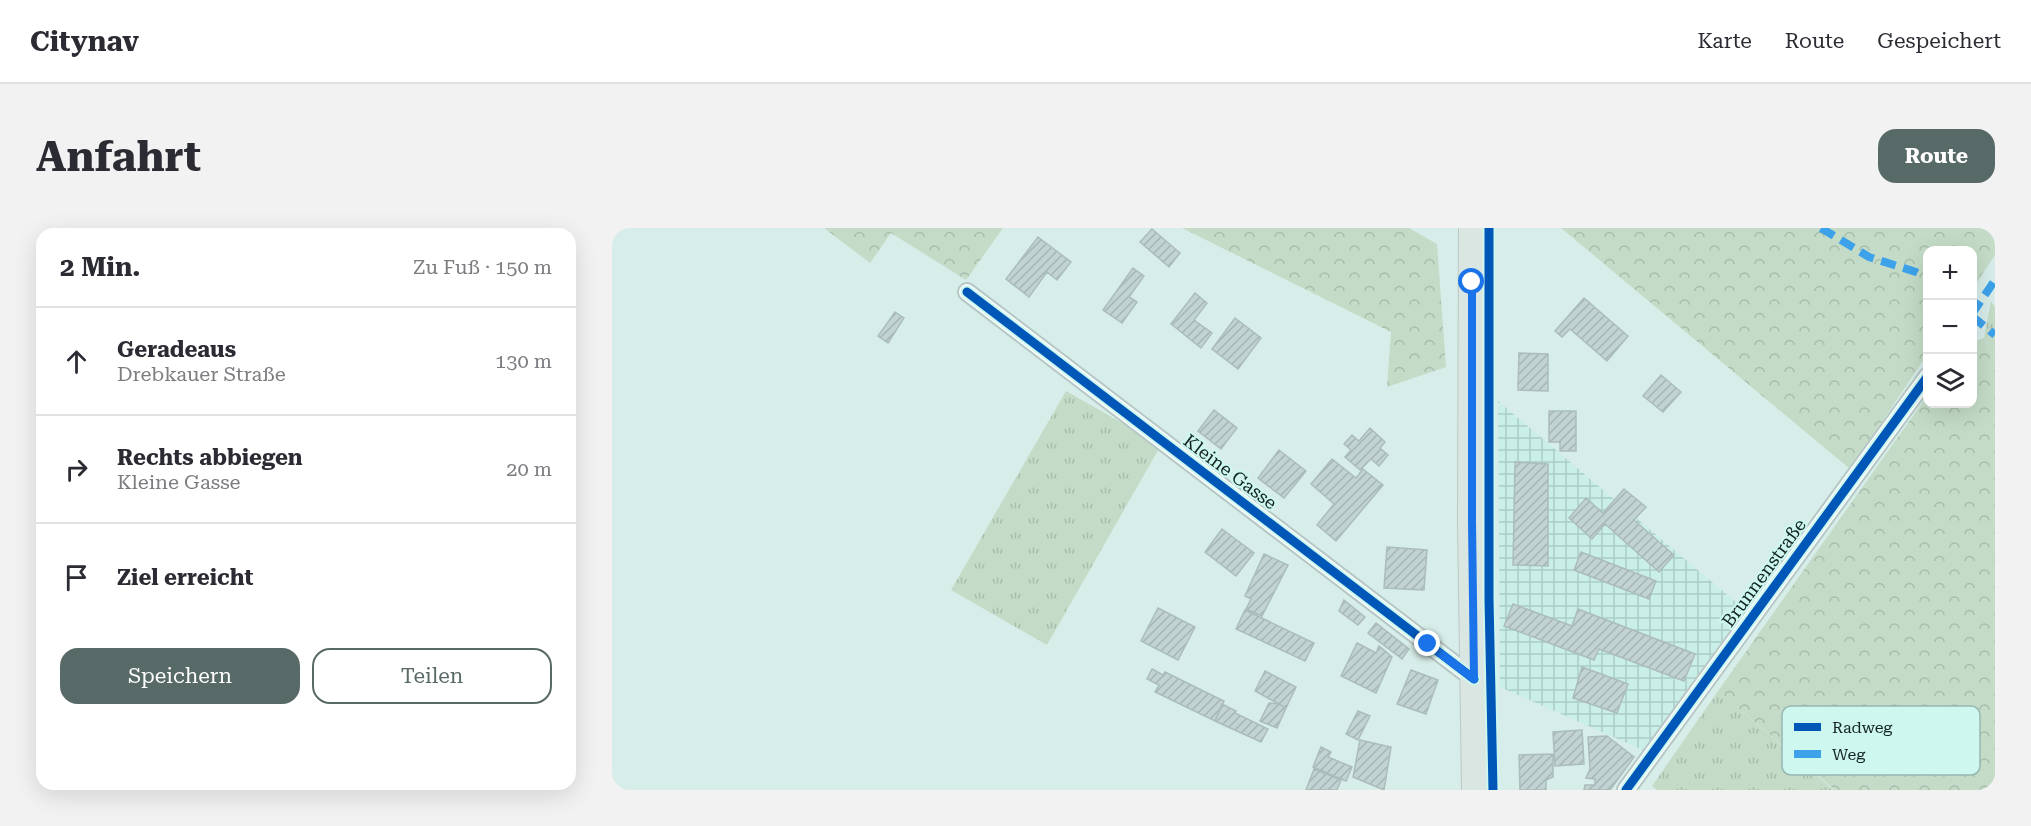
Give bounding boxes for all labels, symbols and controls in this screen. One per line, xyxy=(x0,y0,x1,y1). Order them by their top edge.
text: Citynav xyxy=(30,25,139,58)
text: Karte xyxy=(1697,29,1752,53)
text: Route xyxy=(1785,29,1844,53)
text: Gespeichert xyxy=(1877,29,2001,53)
button: Route xyxy=(1878,129,1995,183)
text: Anfahrt xyxy=(36,132,201,181)
map controls xyxy=(1923,246,1977,408)
button: + xyxy=(1923,246,1977,300)
text: 2 Min. xyxy=(60,252,141,282)
text: Zu Fuß · 150 m xyxy=(413,255,552,279)
route start xyxy=(1458,268,1484,294)
button: − xyxy=(1923,300,1977,354)
text: Geradeaus xyxy=(117,337,236,362)
icon: ahead xyxy=(60,345,93,378)
text: 130 m xyxy=(495,349,552,373)
button: layers xyxy=(1923,354,1977,408)
text: Drebkauer Straße xyxy=(117,362,286,386)
street label: Kleine Gasse xyxy=(1180,430,1281,514)
text: Rechts abbiegen xyxy=(117,445,303,470)
icon: right xyxy=(60,453,93,486)
text: 20 m xyxy=(506,457,552,481)
text: Kleine Gasse xyxy=(117,470,241,494)
street label: Brunnenstraße xyxy=(1717,514,1810,631)
icon: arrive xyxy=(60,561,93,594)
text: Ziel erreicht xyxy=(117,565,253,590)
route end xyxy=(1414,630,1440,656)
button: Speichern xyxy=(60,648,300,704)
button: Teilen xyxy=(312,648,552,704)
legend xyxy=(1782,706,1980,775)
text: Radweg xyxy=(1832,718,1893,737)
text: Weg xyxy=(1832,745,1866,764)

